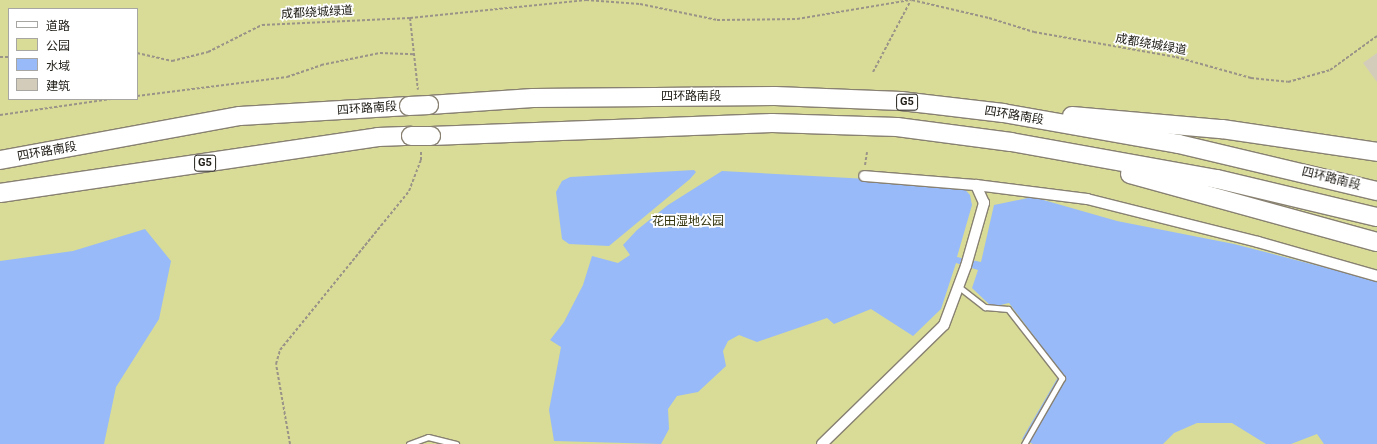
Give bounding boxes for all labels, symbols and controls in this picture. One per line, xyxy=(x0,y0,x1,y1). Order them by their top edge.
street label: 成都绕城绿道 xyxy=(281,4,353,22)
legend xyxy=(8,8,138,100)
text: 道路 xyxy=(46,19,70,33)
street label: 成都绕城绿道 xyxy=(1114,32,1188,58)
text: 公园 xyxy=(46,39,70,53)
text: 水域 xyxy=(46,59,70,73)
text: 建筑 xyxy=(46,79,70,93)
street label: 四环路南段 xyxy=(661,90,721,104)
road number: G5 xyxy=(896,93,918,111)
street label: 四环路南段 xyxy=(337,100,397,118)
street label: 四环路南段 xyxy=(983,104,1045,128)
street label: 四环路南段 xyxy=(16,140,78,164)
road number: G5 xyxy=(194,154,216,172)
street label: 四环路南段 xyxy=(1300,165,1362,193)
park label: 花田湿地公园 xyxy=(652,215,724,229)

